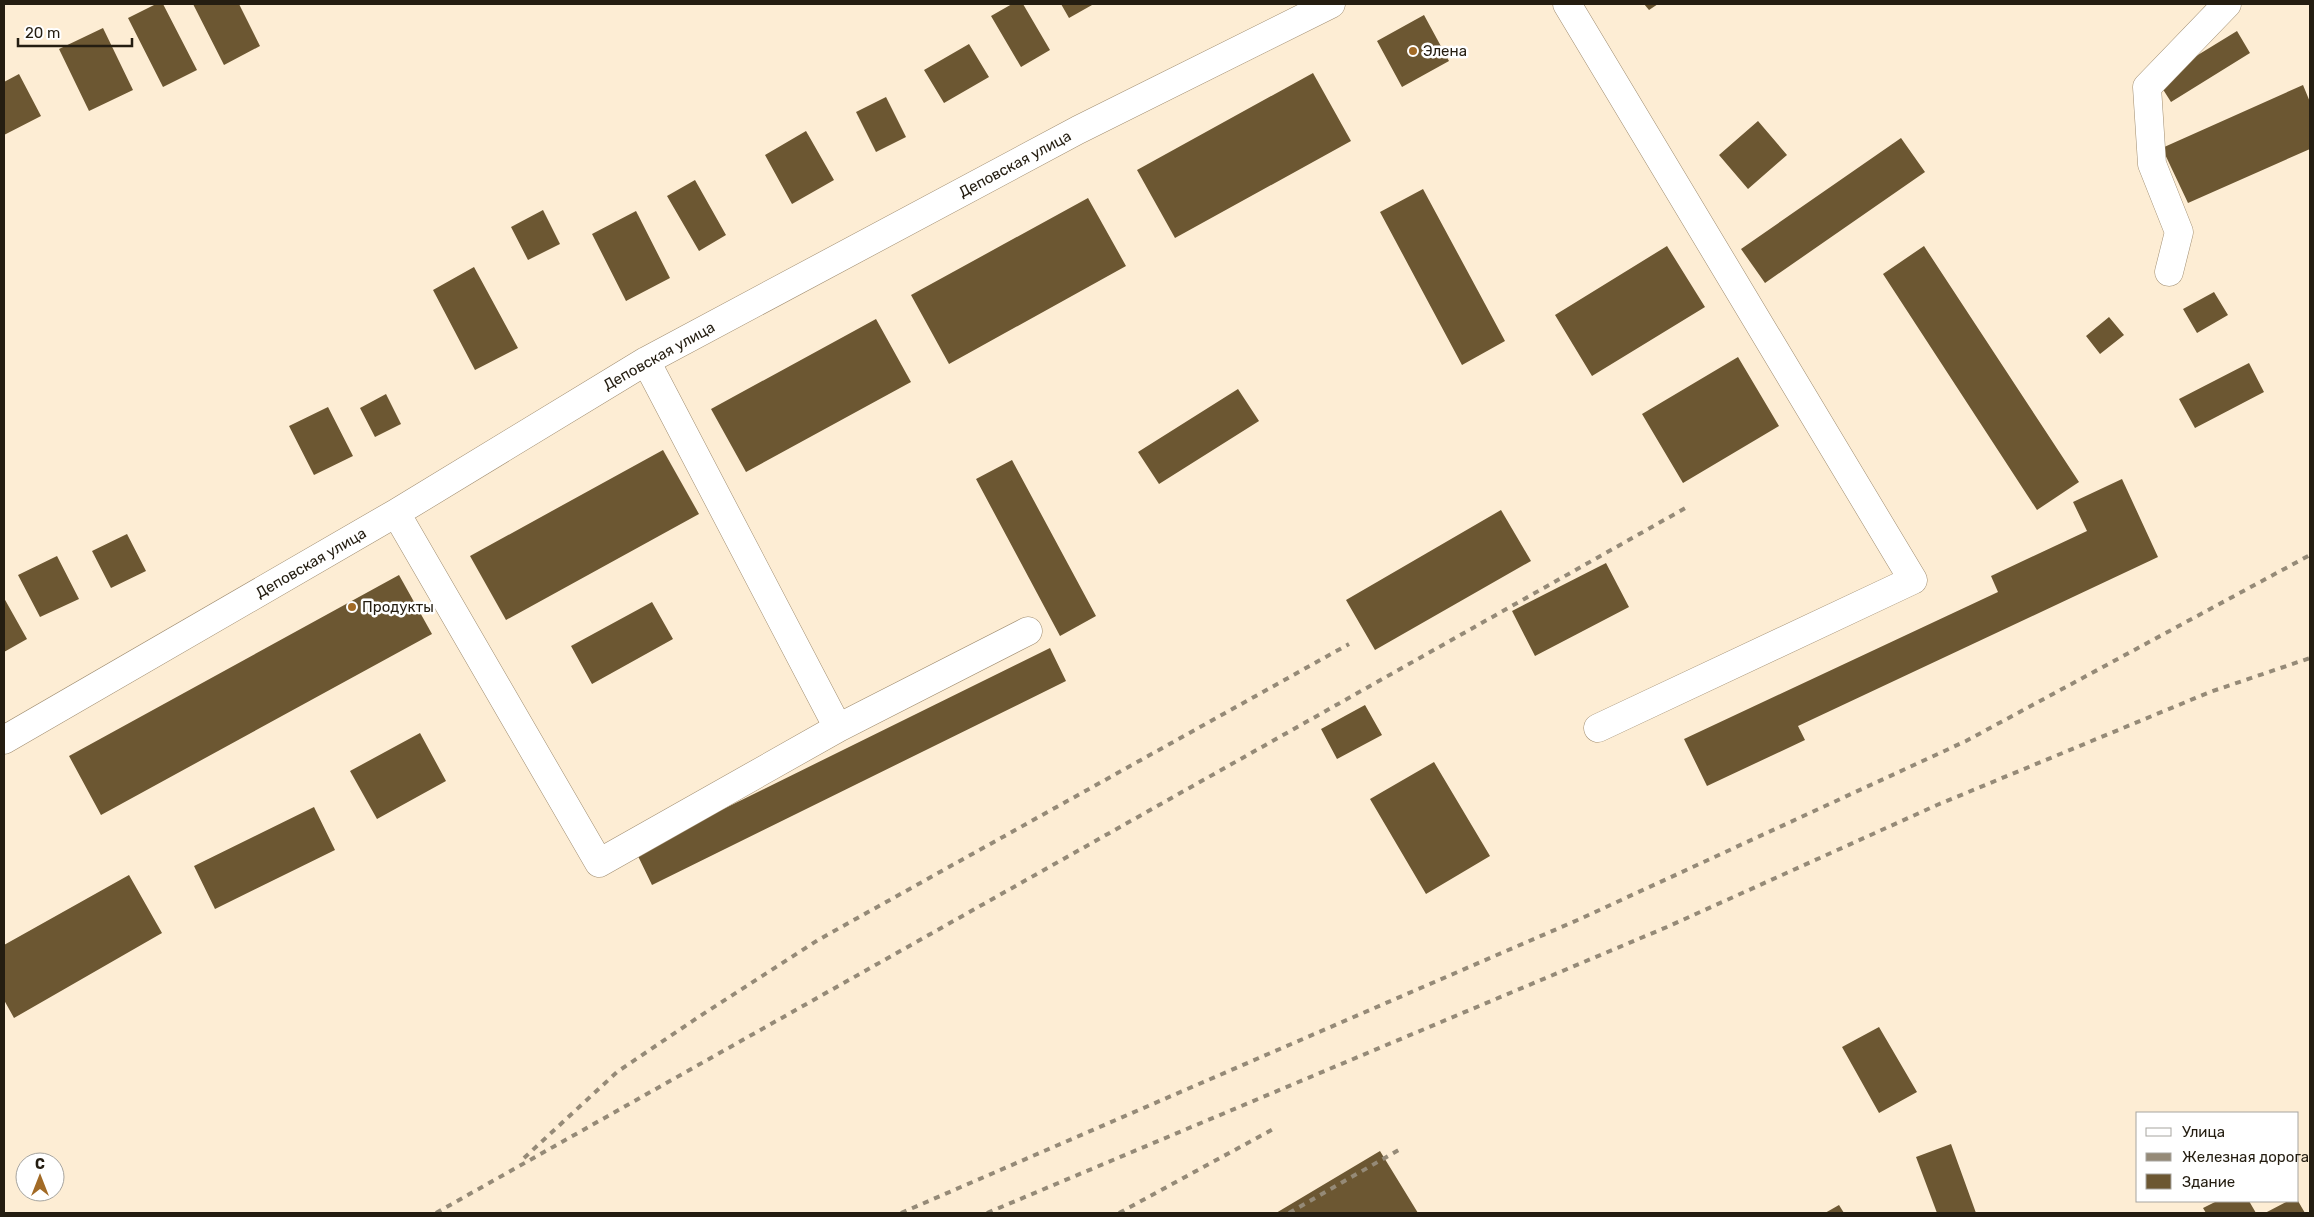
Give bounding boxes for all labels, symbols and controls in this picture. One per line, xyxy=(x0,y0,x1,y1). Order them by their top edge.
scale bar xyxy=(18,15,131,47)
text: 20 m xyxy=(25,24,60,42)
place label: Элена xyxy=(1423,42,1467,60)
marker: Элена xyxy=(1407,45,1419,57)
street label: Деповская улица xyxy=(956,127,1074,201)
street label: Деповская улица xyxy=(600,318,718,394)
street label: Деповская улица xyxy=(253,524,369,602)
place label: Продукты xyxy=(362,598,434,616)
marker: Продукты xyxy=(346,601,358,613)
legend xyxy=(2136,1112,2299,1202)
text: Улица xyxy=(2182,1123,2225,1141)
text: Железная дорога xyxy=(2182,1148,2309,1166)
north arrow xyxy=(15,1152,65,1202)
text: С xyxy=(35,1156,45,1173)
text: Здание xyxy=(2182,1173,2235,1191)

